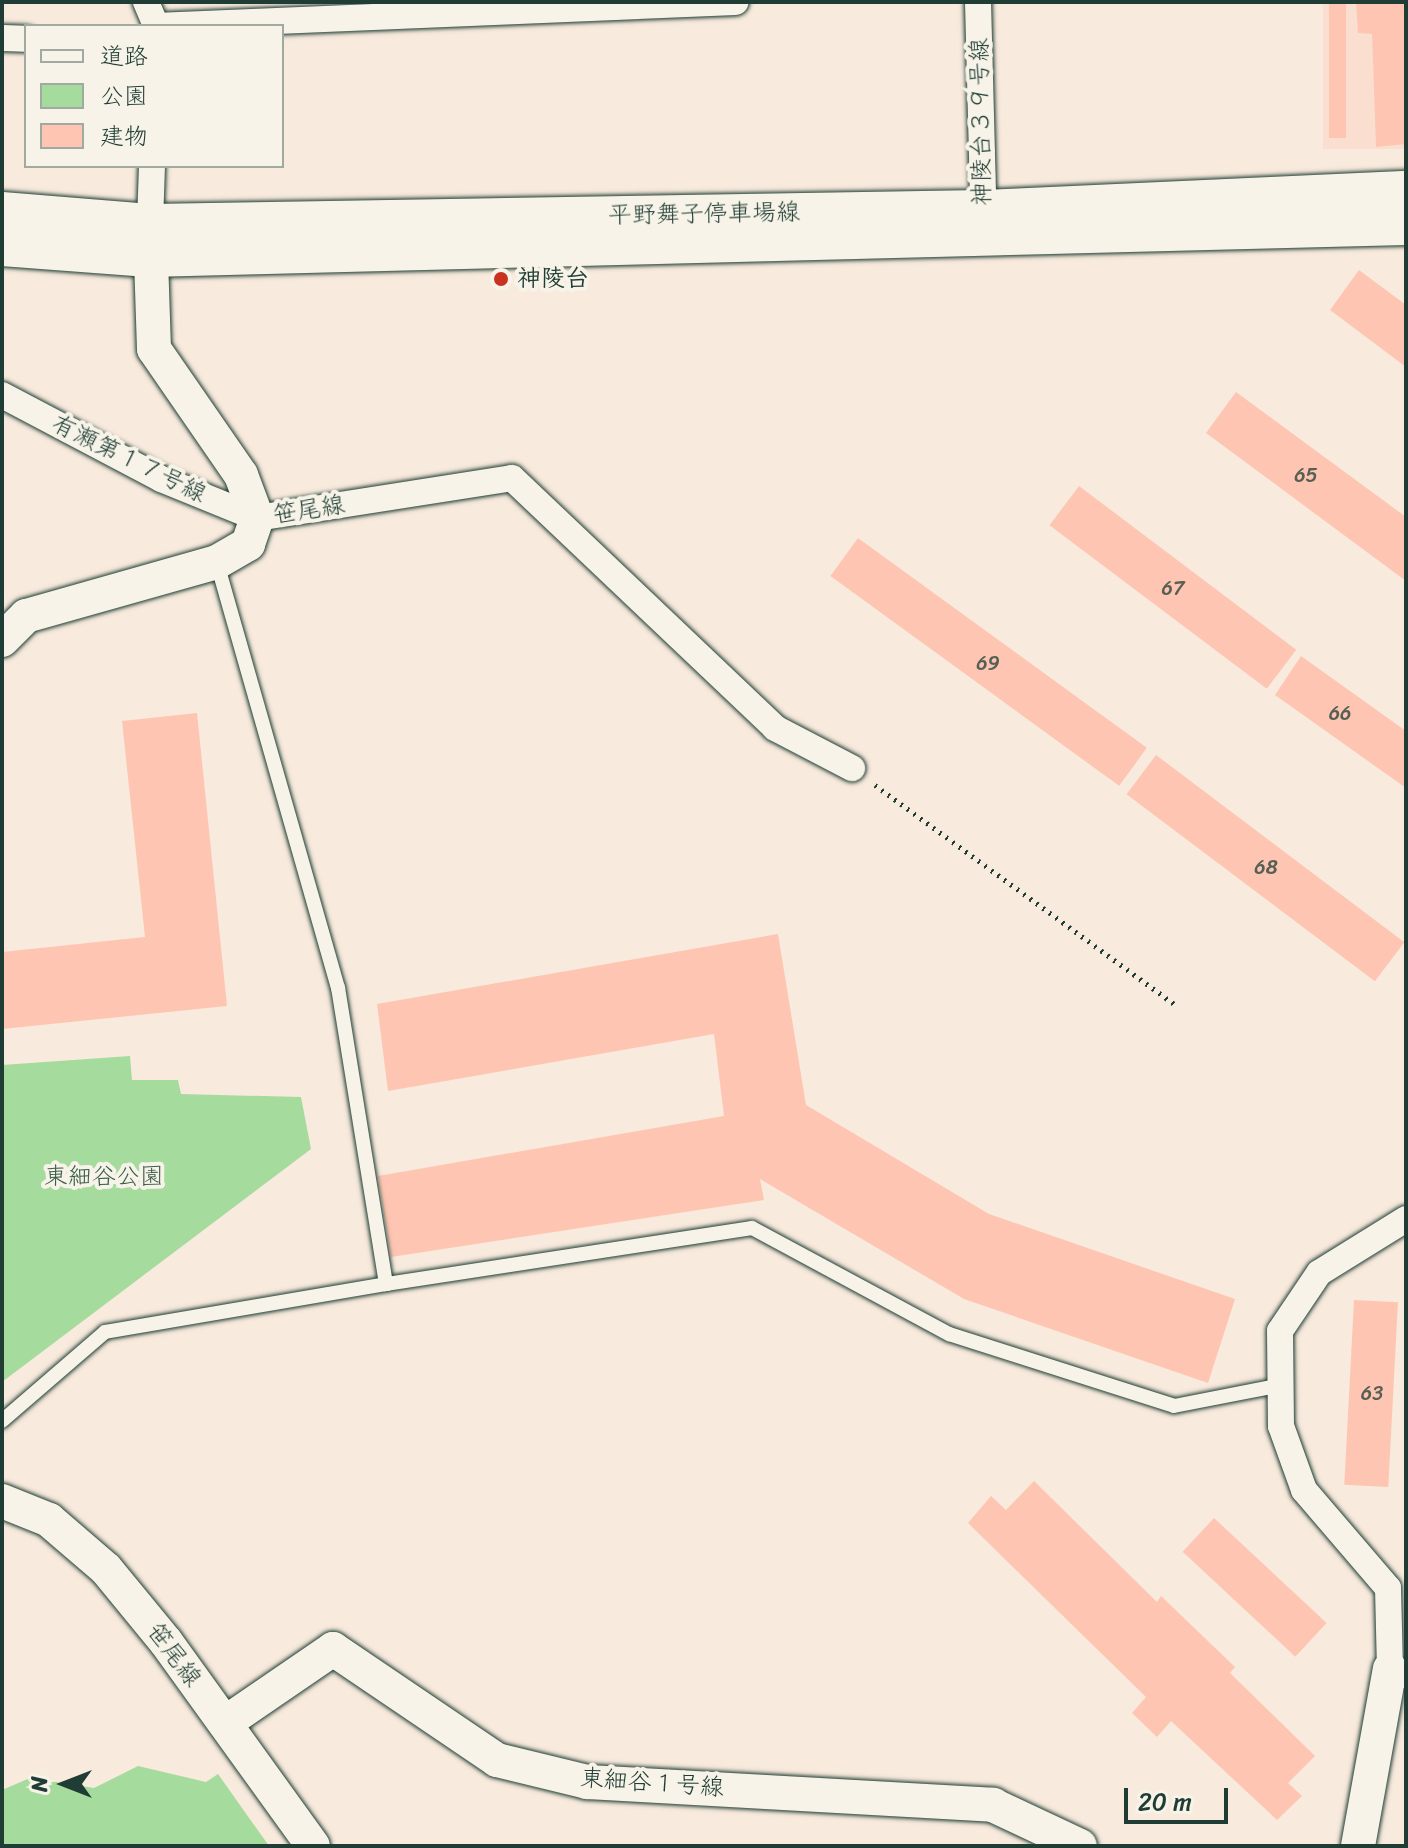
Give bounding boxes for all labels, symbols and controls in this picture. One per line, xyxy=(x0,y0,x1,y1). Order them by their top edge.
legend xyxy=(24,24,284,168)
text: 道路 xyxy=(100,35,148,77)
street label: 神陵台３９号線 xyxy=(965,38,997,206)
text: 公園 xyxy=(100,75,148,117)
text: 建物 xyxy=(100,115,148,157)
street label: 平野舞子停車場線 xyxy=(608,198,800,230)
place label: 神陵台 xyxy=(517,265,589,293)
marker: 神陵台 xyxy=(492,270,510,288)
street label: 有瀬第１７号線 xyxy=(47,409,211,509)
house number: 65 xyxy=(1294,463,1318,487)
street label: 笹尾線 xyxy=(271,490,347,530)
house number: 67 xyxy=(1162,576,1184,600)
house number: 69 xyxy=(976,651,1000,675)
house number: 66 xyxy=(1329,701,1351,725)
house number: 68 xyxy=(1254,855,1278,879)
park label: 東細谷公園 xyxy=(44,1163,164,1191)
house number: 63 xyxy=(1361,1381,1383,1405)
street label: 笹尾線 xyxy=(141,1618,207,1692)
north arrow xyxy=(24,1744,104,1824)
street label: 東細谷１号線 xyxy=(579,1764,725,1802)
scale bar xyxy=(1128,1772,1232,1822)
text: N xyxy=(20,1776,59,1792)
text: 20 m xyxy=(1138,1781,1192,1823)

